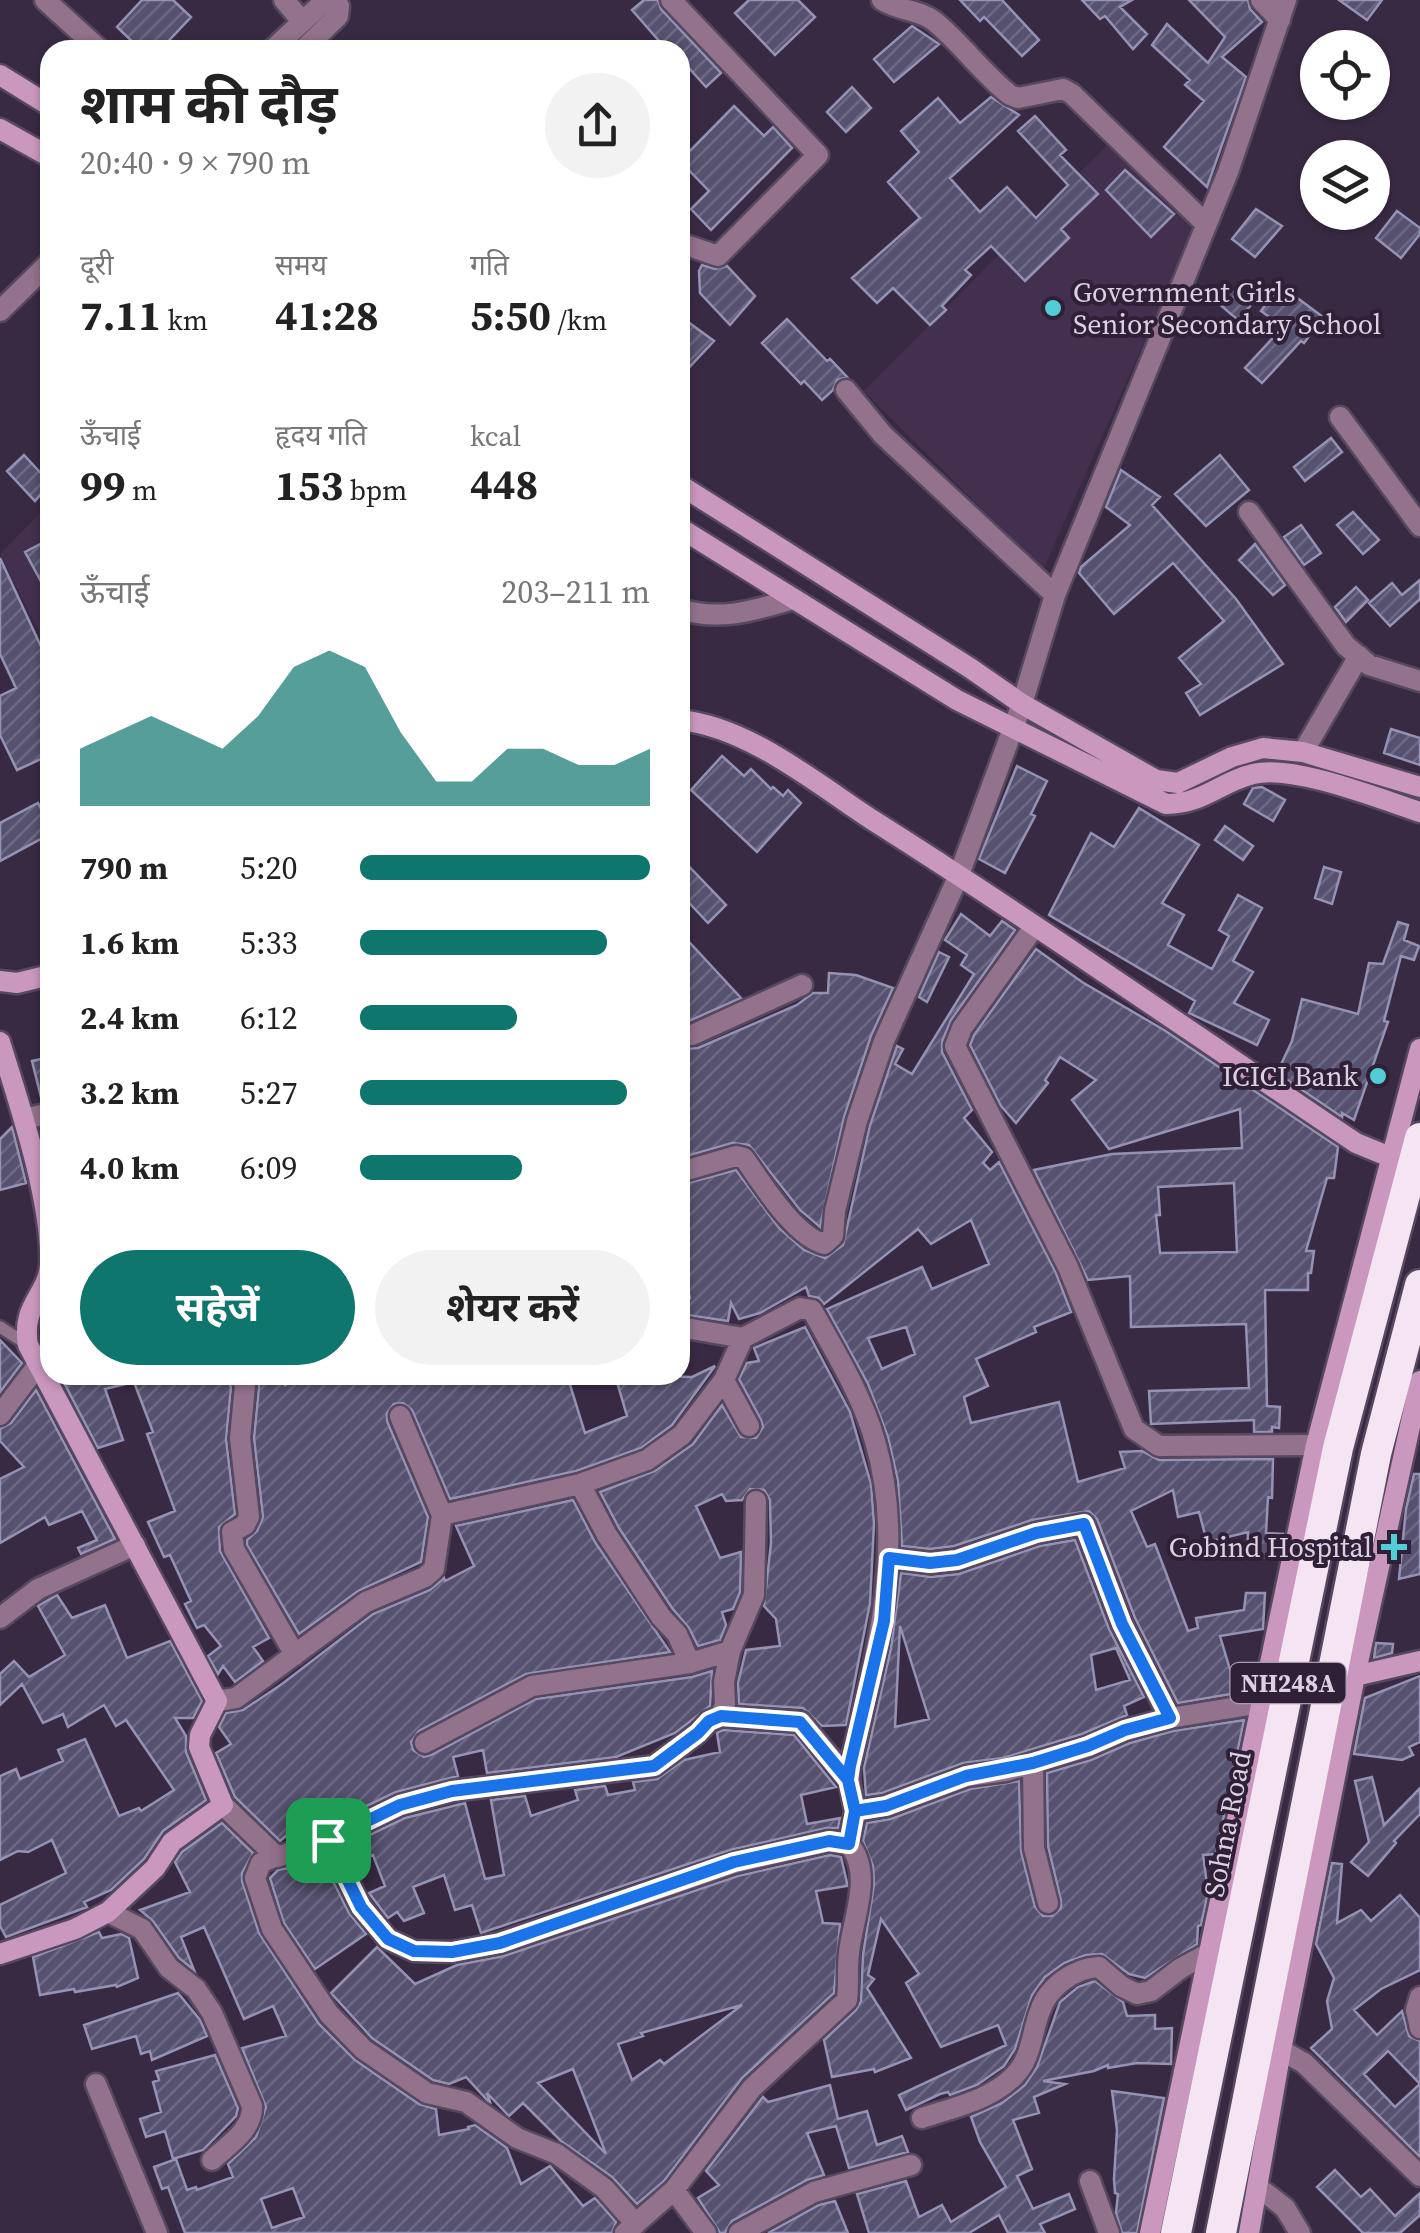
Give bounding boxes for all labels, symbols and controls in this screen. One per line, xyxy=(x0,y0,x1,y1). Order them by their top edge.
map controls xyxy=(1300,30,1390,230)
button: locate xyxy=(1300,30,1390,120)
text: शाम की दौड़ xyxy=(80,66,338,141)
button: share xyxy=(545,73,650,178)
button: layers xyxy=(1300,140,1390,230)
text: 20:40 · 9 × 790 m xyxy=(80,141,310,185)
text: दूरी xyxy=(80,246,114,284)
text: समय xyxy=(275,246,327,284)
text: गति xyxy=(470,246,509,284)
place label: Government Girls Senior Secondary School xyxy=(1073,273,1381,343)
text: 7.11 xyxy=(80,286,161,344)
text: 41:28 xyxy=(275,286,379,344)
text: 5:50 xyxy=(470,286,551,344)
marker: Government Girls Senior Secondary School xyxy=(1042,297,1064,319)
text: km xyxy=(161,301,208,339)
text: /km xyxy=(551,301,607,339)
text: ऊँचाई xyxy=(80,416,141,454)
text: हृदय गति xyxy=(275,416,367,454)
text: kcal xyxy=(470,417,521,455)
text: 448 xyxy=(470,455,538,513)
text: 99 xyxy=(80,456,126,514)
text: 153 xyxy=(275,456,343,514)
text: m xyxy=(126,471,157,509)
text: bpm xyxy=(343,471,407,509)
text: ऊँचाई xyxy=(80,570,149,614)
text: 203–211 m xyxy=(501,570,650,614)
text: 790 m xyxy=(80,846,168,890)
text: 5:20 xyxy=(240,846,298,890)
text: 1.6 km xyxy=(80,921,179,965)
text: 5:33 xyxy=(240,921,298,965)
text: 2.4 km xyxy=(80,996,179,1040)
text: 6:12 xyxy=(240,996,298,1040)
place label: ICICI Bank xyxy=(1222,1057,1359,1095)
marker: ICICI Bank xyxy=(1367,1065,1389,1087)
text: 3.2 km xyxy=(80,1071,179,1115)
text: 5:27 xyxy=(240,1071,298,1115)
text: 4.0 km xyxy=(80,1146,179,1190)
text: 6:09 xyxy=(240,1146,298,1190)
button: सहेजें xyxy=(80,1250,355,1365)
button: शेयर करें xyxy=(375,1250,650,1365)
place label: Gobind Hospital xyxy=(1169,1528,1372,1566)
marker: Gobind Hospital xyxy=(1381,1534,1407,1560)
road number: NH248A xyxy=(1230,1663,1346,1703)
street label: Sohna Road xyxy=(1194,1748,1260,1900)
pin xyxy=(286,1798,371,1883)
icon: arrive xyxy=(301,1813,356,1868)

